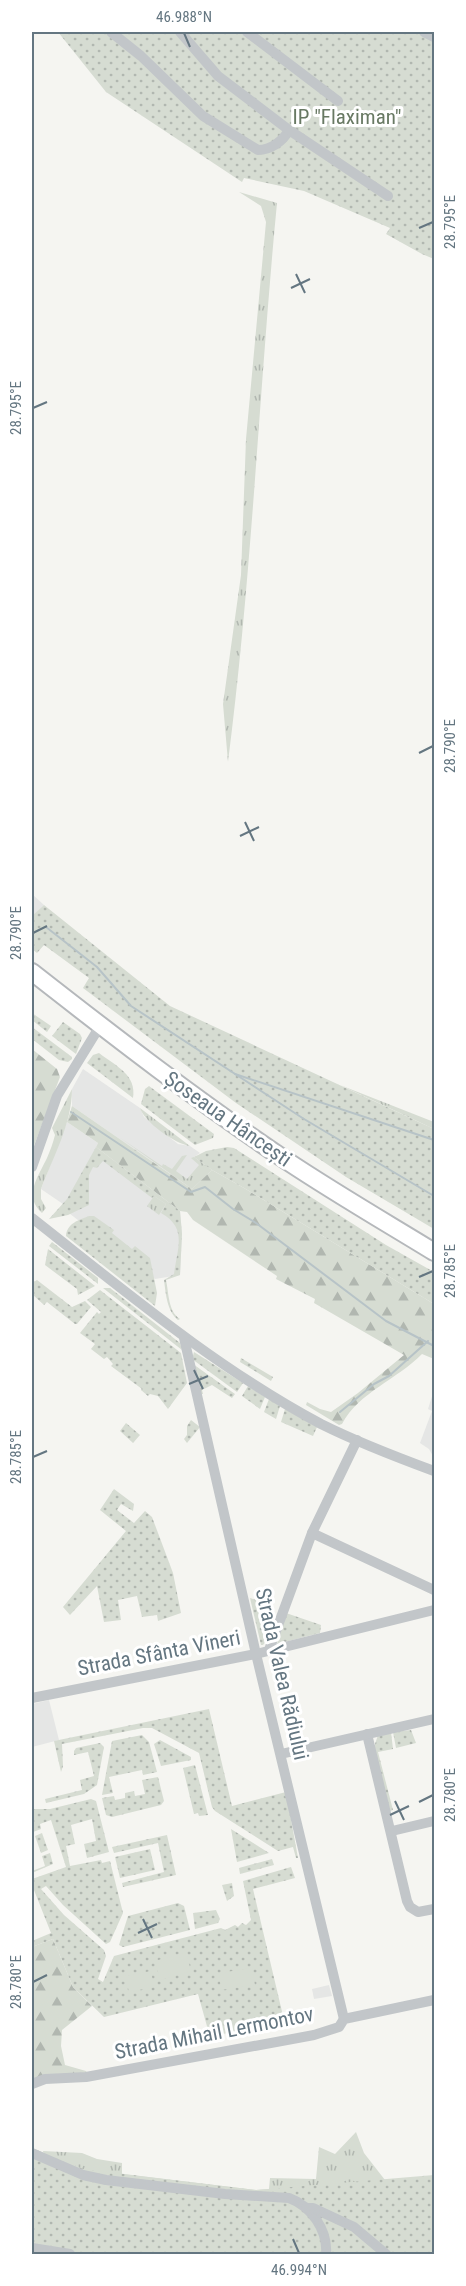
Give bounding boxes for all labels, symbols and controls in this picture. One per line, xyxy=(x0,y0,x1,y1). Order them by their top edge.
text: 46.988°N xyxy=(156,8,212,26)
park label: IP "Flaximan" xyxy=(292,105,402,129)
text: 28.795°E xyxy=(441,195,459,249)
text: 28.795°E xyxy=(7,381,25,435)
text: 28.790°E xyxy=(441,719,459,773)
text: 28.790°E xyxy=(7,906,25,960)
street label: Șoseaua Hâncești xyxy=(160,1066,296,1172)
text: 28.785°E xyxy=(441,1244,459,1298)
text: 28.785°E xyxy=(7,1430,25,1484)
street label: Strada Valea Rădiului xyxy=(251,1586,313,1762)
street label: Strada Sfânta Vineri xyxy=(76,1625,242,1681)
text: 28.780°E xyxy=(441,1768,459,1822)
text: 28.780°E xyxy=(7,1955,25,2009)
street label: Strada Mihail Lermontov xyxy=(113,2002,315,2064)
text: 46.994°N xyxy=(271,2261,327,2279)

